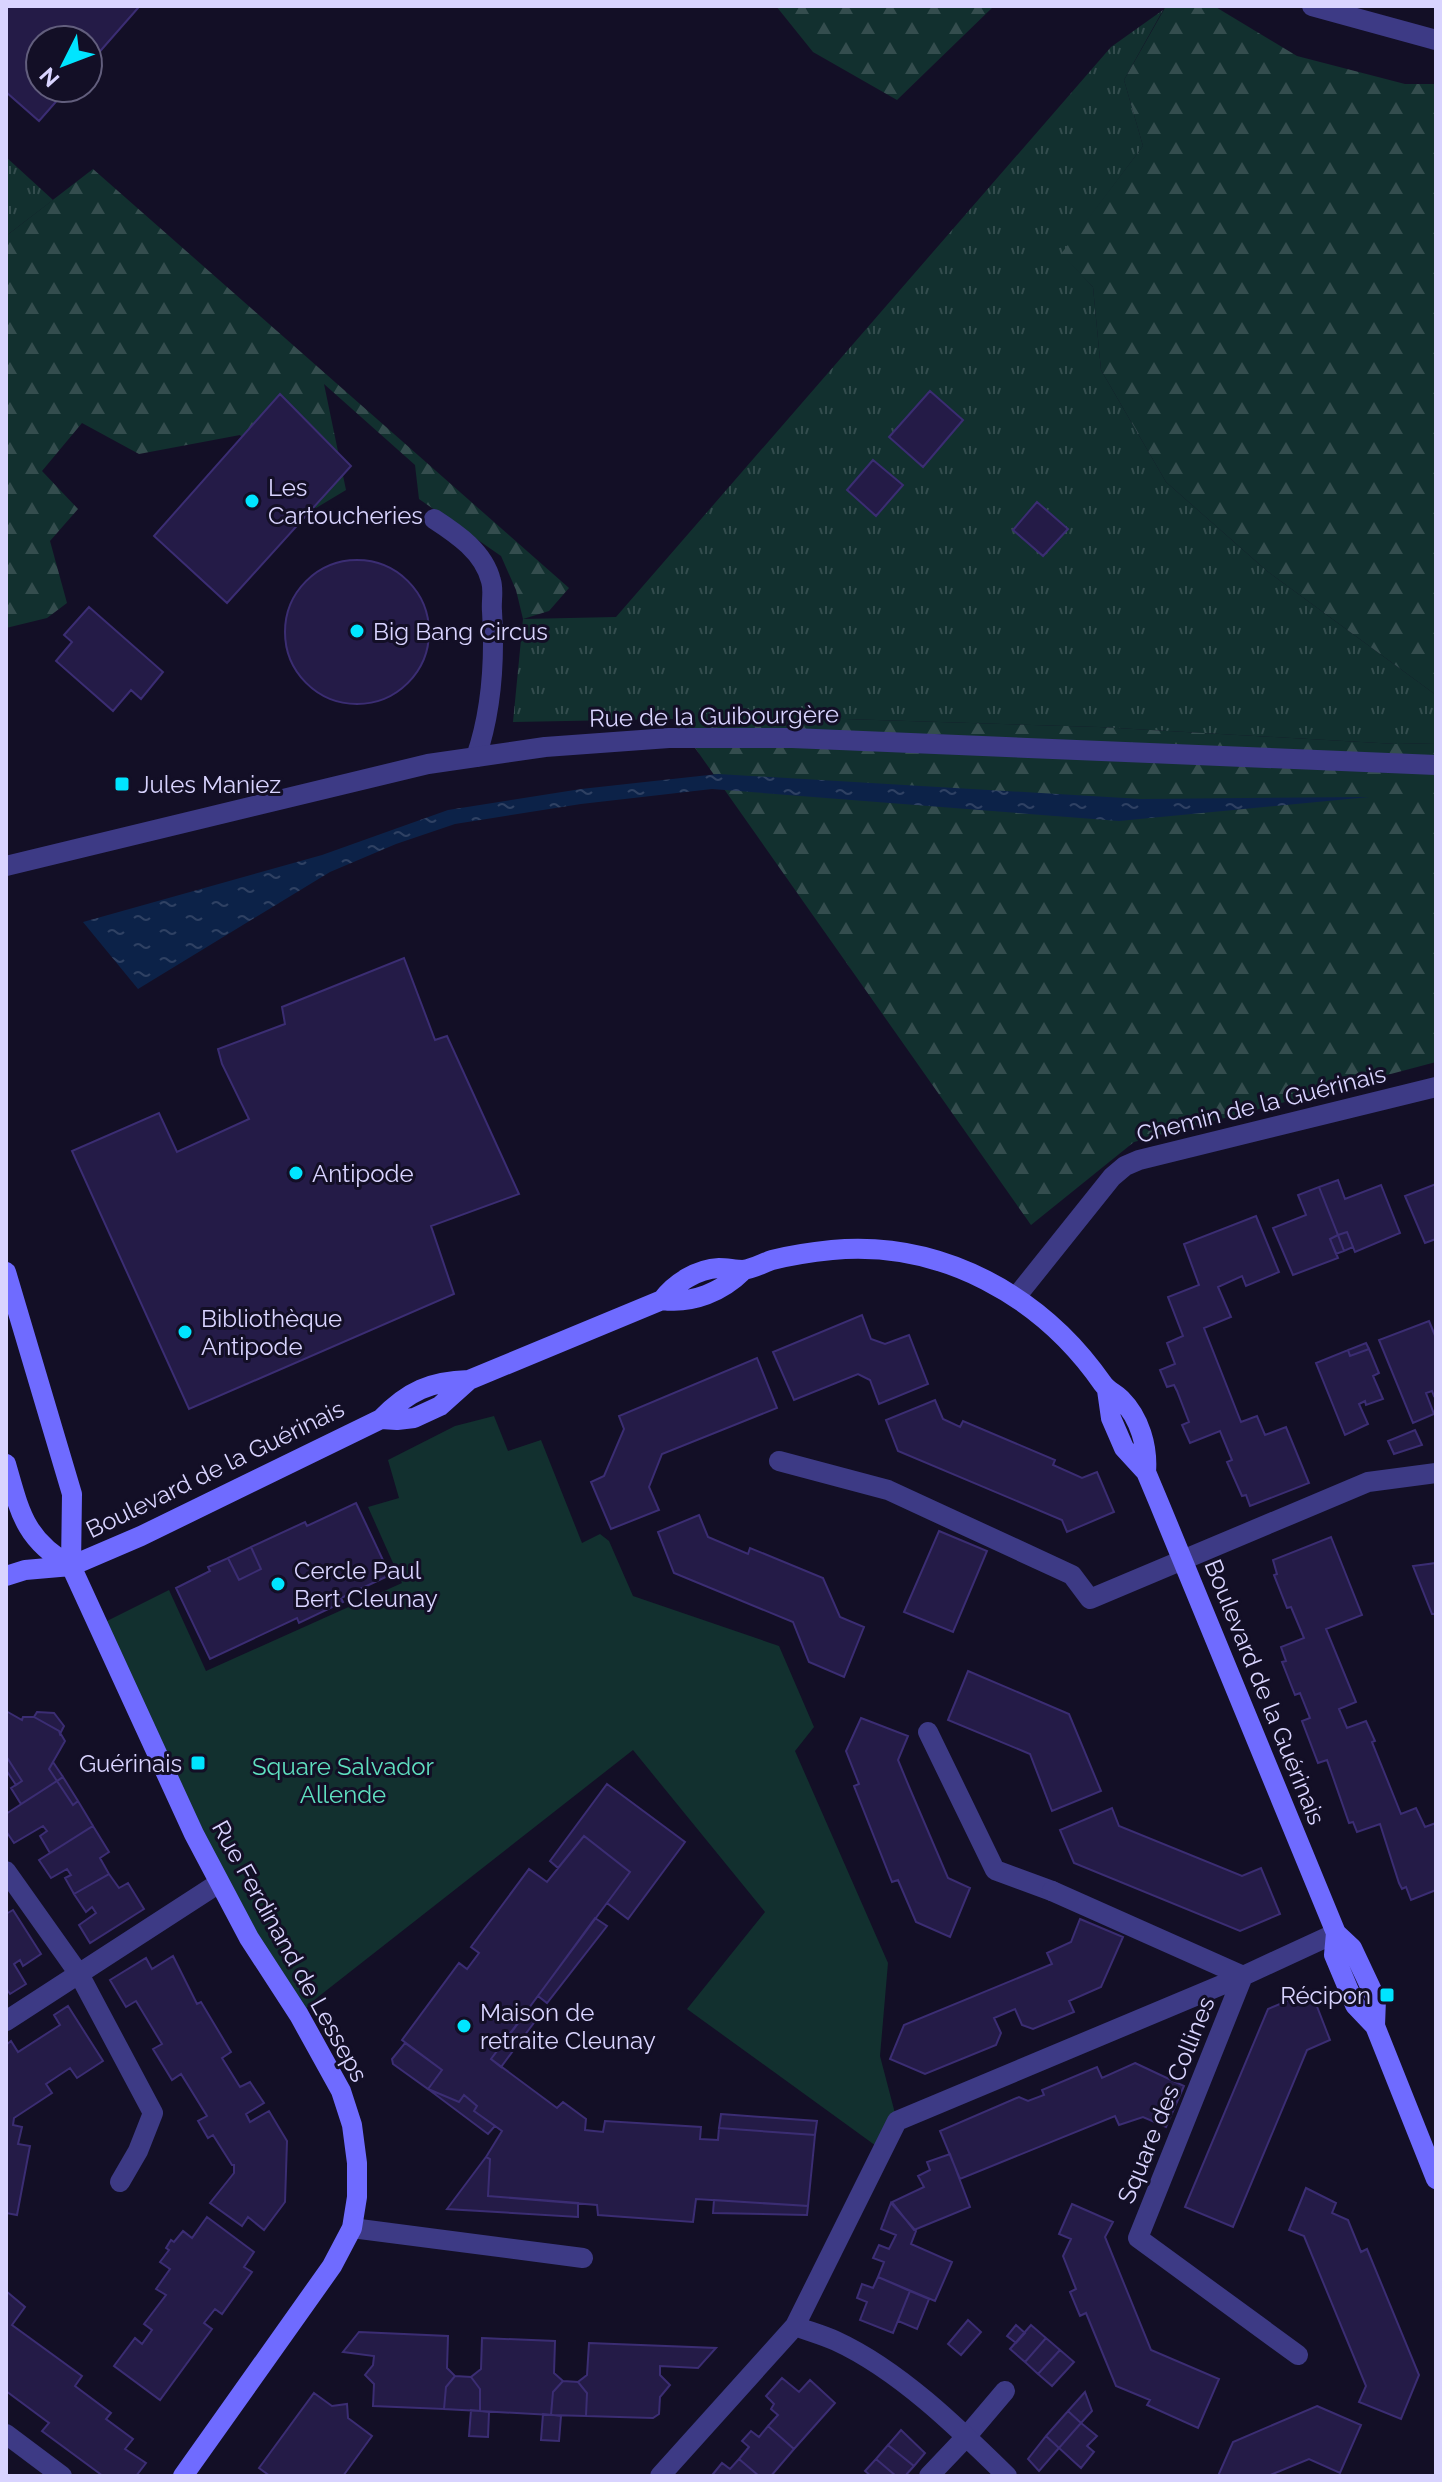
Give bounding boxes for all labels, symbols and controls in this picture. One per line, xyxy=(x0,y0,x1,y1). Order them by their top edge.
north arrow xyxy=(24,24,104,104)
text: N xyxy=(34,62,64,92)
place label: Les Cartoucheries xyxy=(268,473,423,530)
marker: Les Cartoucheries xyxy=(243,492,261,510)
place label: Big Bang Circus xyxy=(373,617,548,646)
marker: Big Bang Circus xyxy=(348,622,366,640)
street label: Rue de la Guibourgère xyxy=(589,699,839,733)
place label: Jules Maniez xyxy=(138,770,281,799)
marker: Jules Maniez xyxy=(113,775,131,793)
street label: Chemin de la Guérinais xyxy=(1133,1059,1389,1149)
place label: Antipode xyxy=(312,1159,413,1188)
marker: Antipode xyxy=(287,1164,305,1182)
place label: Bibliothèque Antipode xyxy=(201,1304,342,1361)
marker: Bibliothèque Antipode xyxy=(176,1323,194,1341)
street label: Boulevard de la Guérinais xyxy=(81,1394,349,1544)
street label: Boulevard de la Guérinais xyxy=(1198,1555,1332,1829)
place label: Cercle Paul Bert Cleunay xyxy=(294,1556,438,1613)
marker: Cercle Paul Bert Cleunay xyxy=(269,1575,287,1593)
place label: Guérinais xyxy=(79,1749,182,1778)
park label: Square Salvador Allende xyxy=(252,1752,435,1809)
marker: Guérinais xyxy=(189,1754,207,1772)
street label: Rue Ferdinand de Lesseps xyxy=(206,1815,374,2087)
place label: Récipon xyxy=(1280,1981,1371,2010)
marker: Récipon xyxy=(1378,1986,1396,2004)
street label: Square des Collines xyxy=(1111,1992,1221,2208)
place label: Maison de retraite Cleunay xyxy=(480,1998,656,2055)
marker: Maison de retraite Cleunay xyxy=(455,2017,473,2035)

